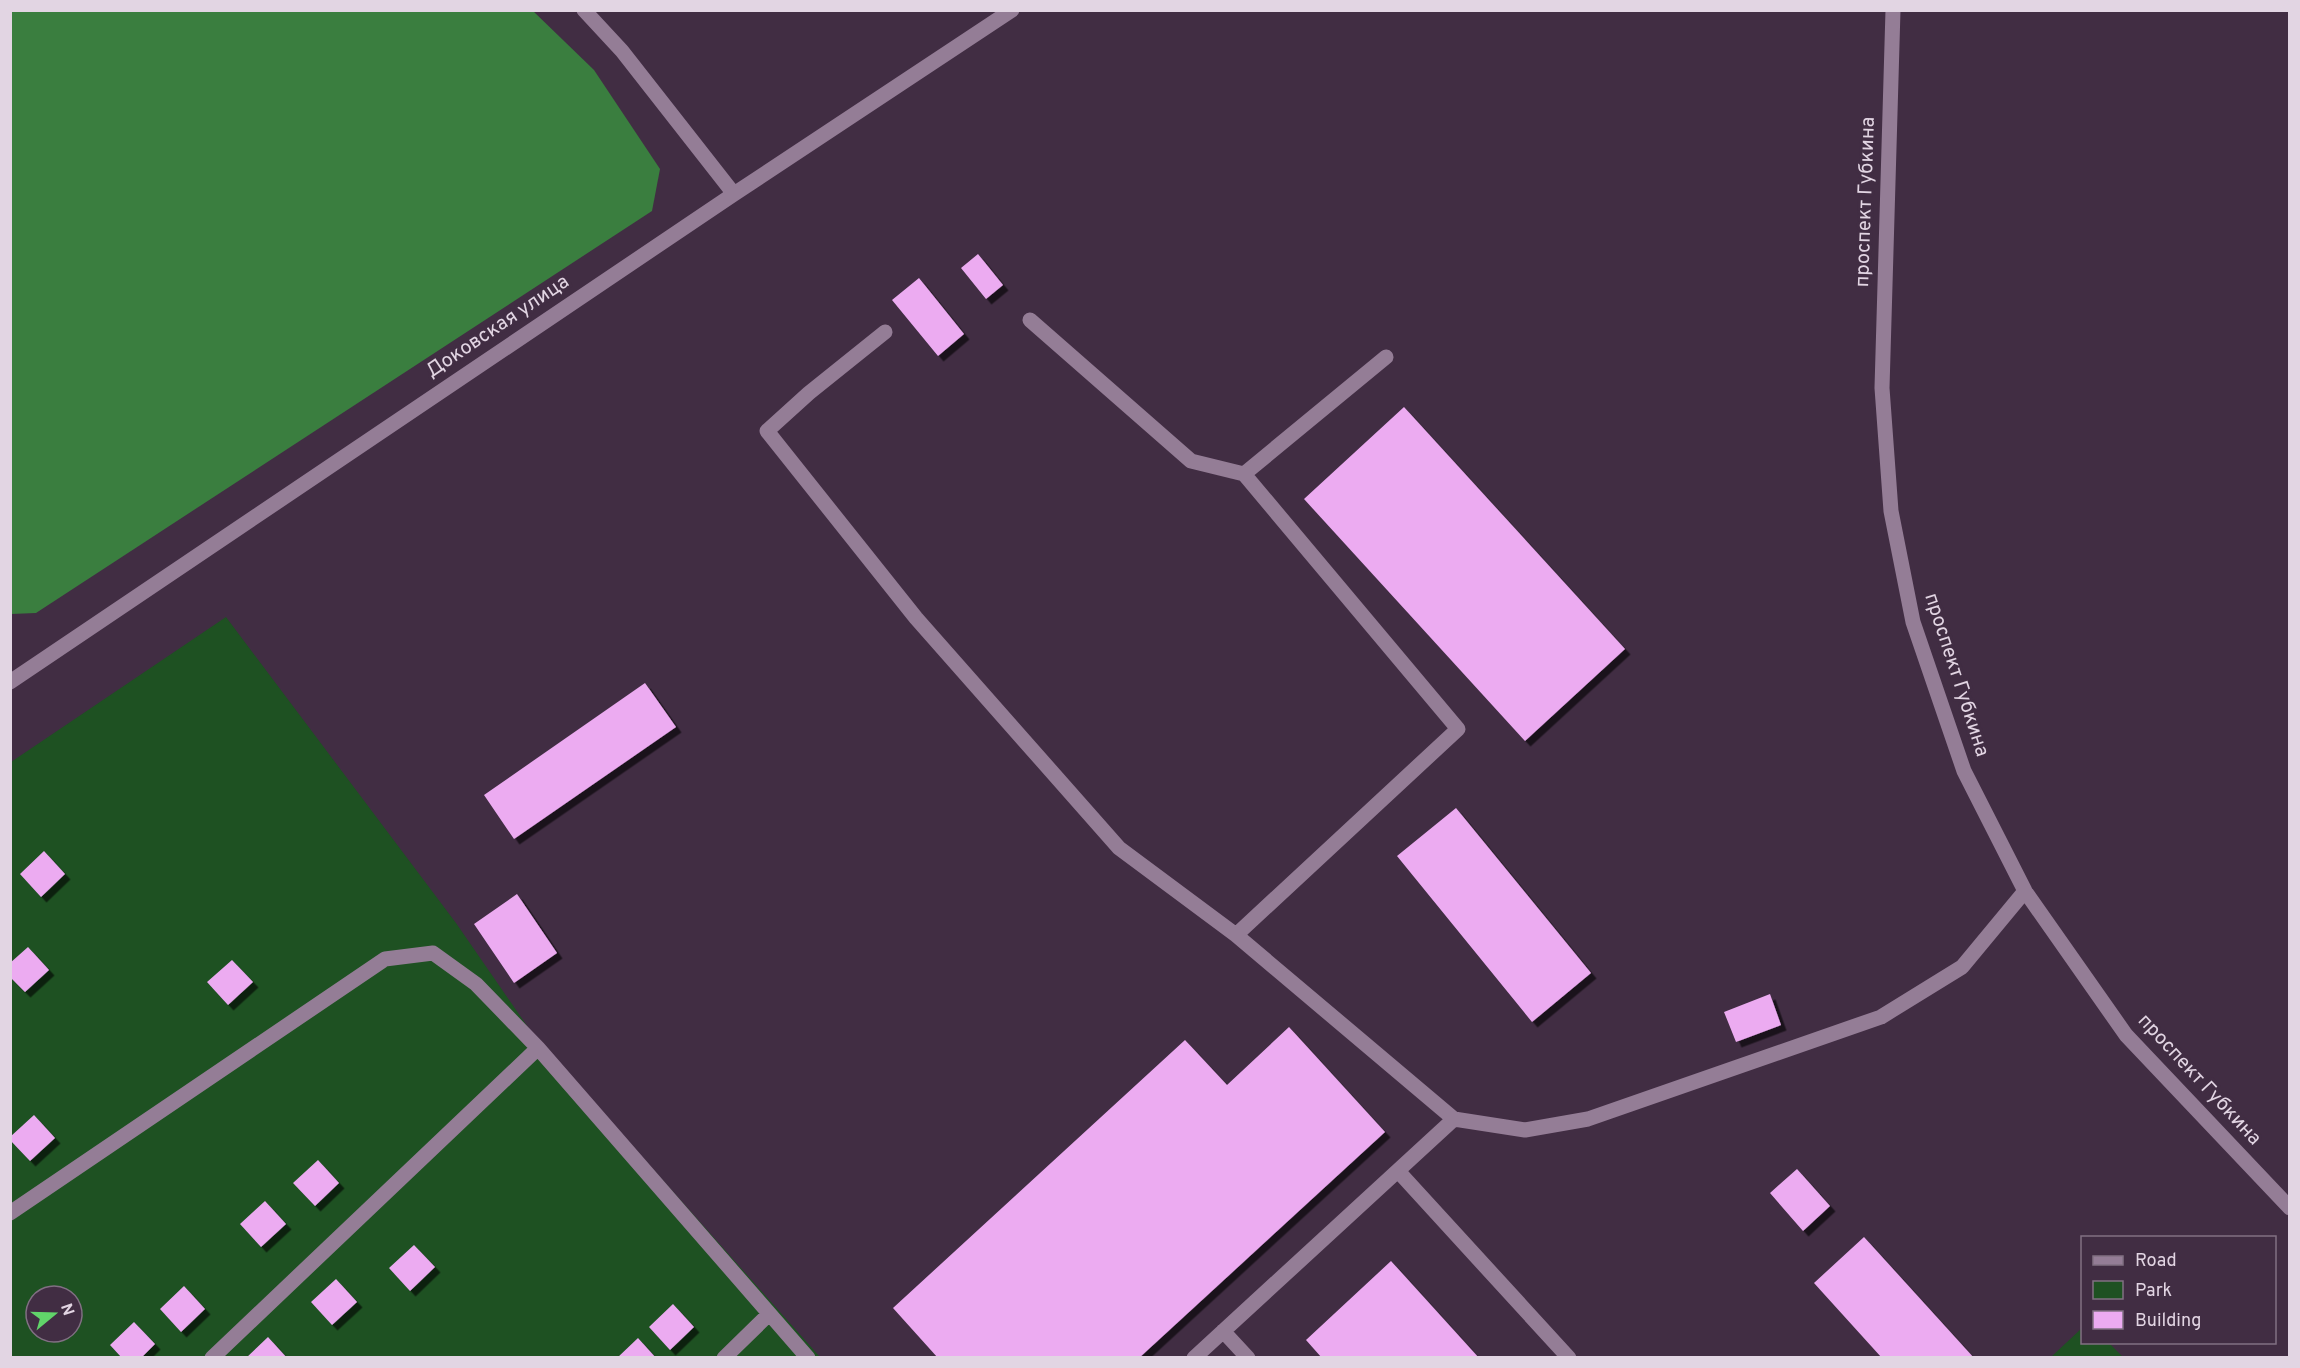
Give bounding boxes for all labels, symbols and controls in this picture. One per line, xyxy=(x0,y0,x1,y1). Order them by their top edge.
street label: проспект Губкина xyxy=(1850,116,1882,288)
street label: Доковская улица xyxy=(421,269,575,385)
street label: проспект Губкина xyxy=(1917,590,1995,760)
street label: проспект Губкина xyxy=(2131,1009,2267,1151)
legend xyxy=(2081,1236,2276,1344)
text: Road xyxy=(2135,1250,2177,1273)
text: Park xyxy=(2135,1280,2172,1303)
north arrow xyxy=(24,1284,84,1344)
text: N xyxy=(55,1301,78,1318)
text: Building xyxy=(2135,1310,2201,1333)

